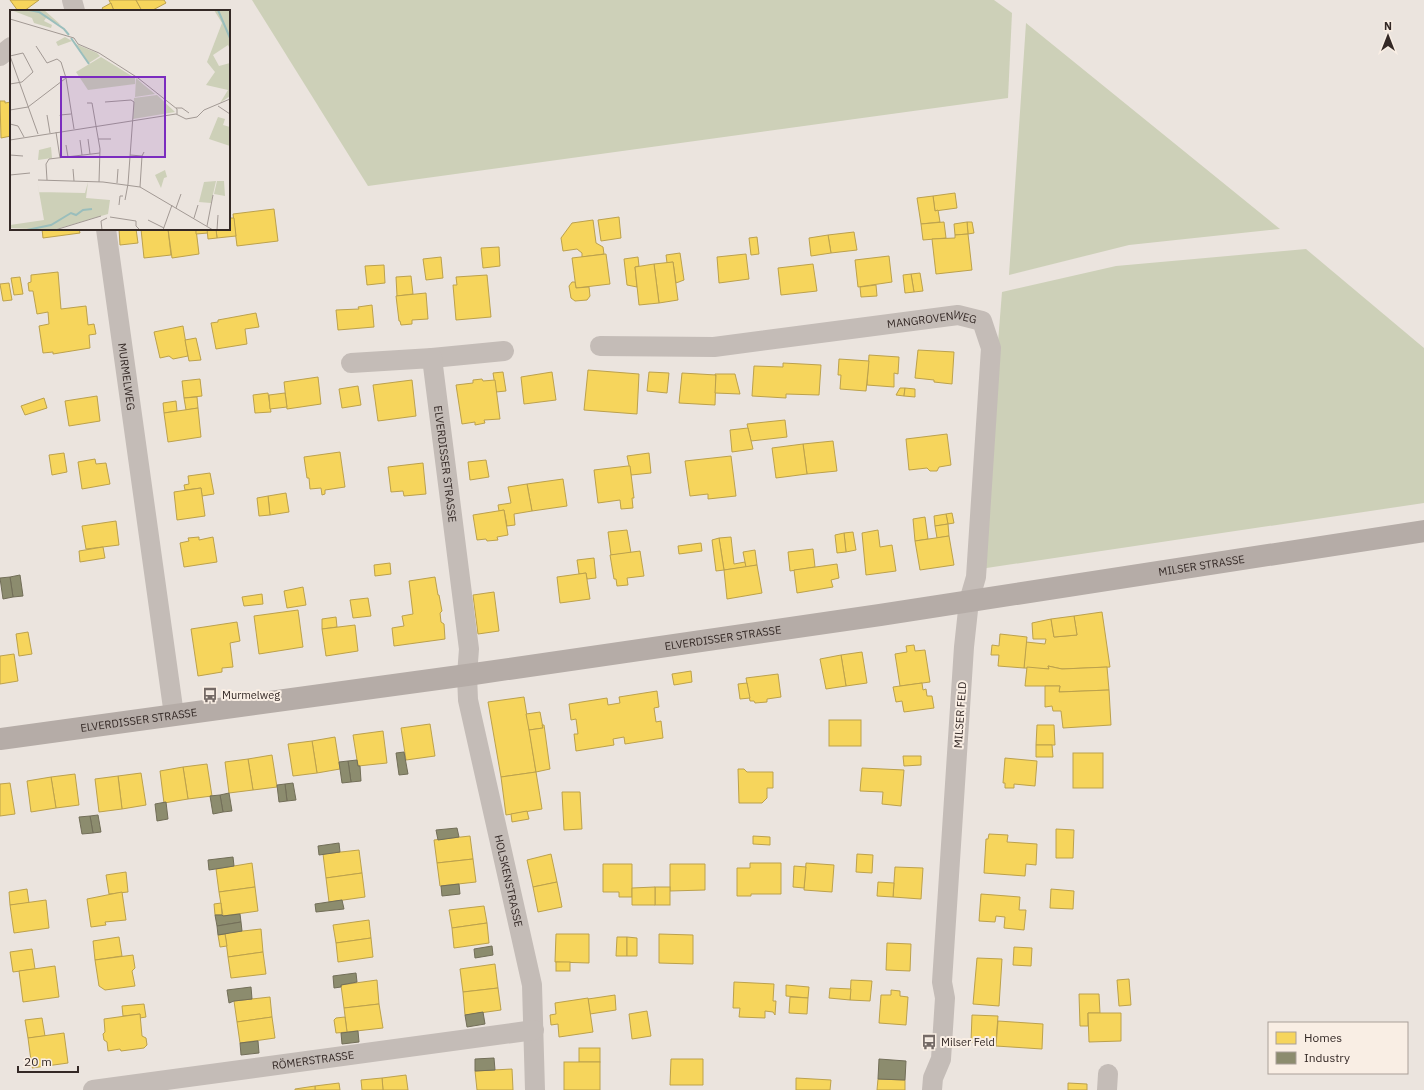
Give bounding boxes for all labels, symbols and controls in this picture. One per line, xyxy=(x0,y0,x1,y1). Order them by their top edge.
inset map xyxy=(10,10,230,230)
north arrow xyxy=(1368,16,1408,56)
text: N xyxy=(1384,19,1392,33)
street label: MANGROVENWEG xyxy=(886,307,978,331)
street label: MURMELWEG xyxy=(115,342,138,411)
street label: ELVERDISSER STRASSE xyxy=(431,405,460,523)
street label: MILSER STRASSE xyxy=(1157,552,1246,579)
street label: ELVERDISSER STRASSE xyxy=(664,622,782,653)
street label: MILSER FELD xyxy=(951,681,969,749)
bus stop icon: Murmelweg xyxy=(201,686,219,704)
place label: Murmelweg xyxy=(222,688,280,702)
street label: ELVERDISSER STRASSE xyxy=(79,705,198,735)
street label: HOLSKENSTRASSE xyxy=(491,833,526,929)
legend xyxy=(1268,1022,1408,1074)
text: Homes xyxy=(1304,1030,1342,1045)
bus stop icon: Milser Feld xyxy=(920,1033,938,1051)
place label: Milser Feld xyxy=(941,1035,995,1049)
scale bar xyxy=(18,1048,78,1074)
street label: RÖMERSTRASSE xyxy=(271,1048,355,1073)
text: Industry xyxy=(1304,1050,1350,1065)
text: 20 m xyxy=(24,1054,52,1069)

